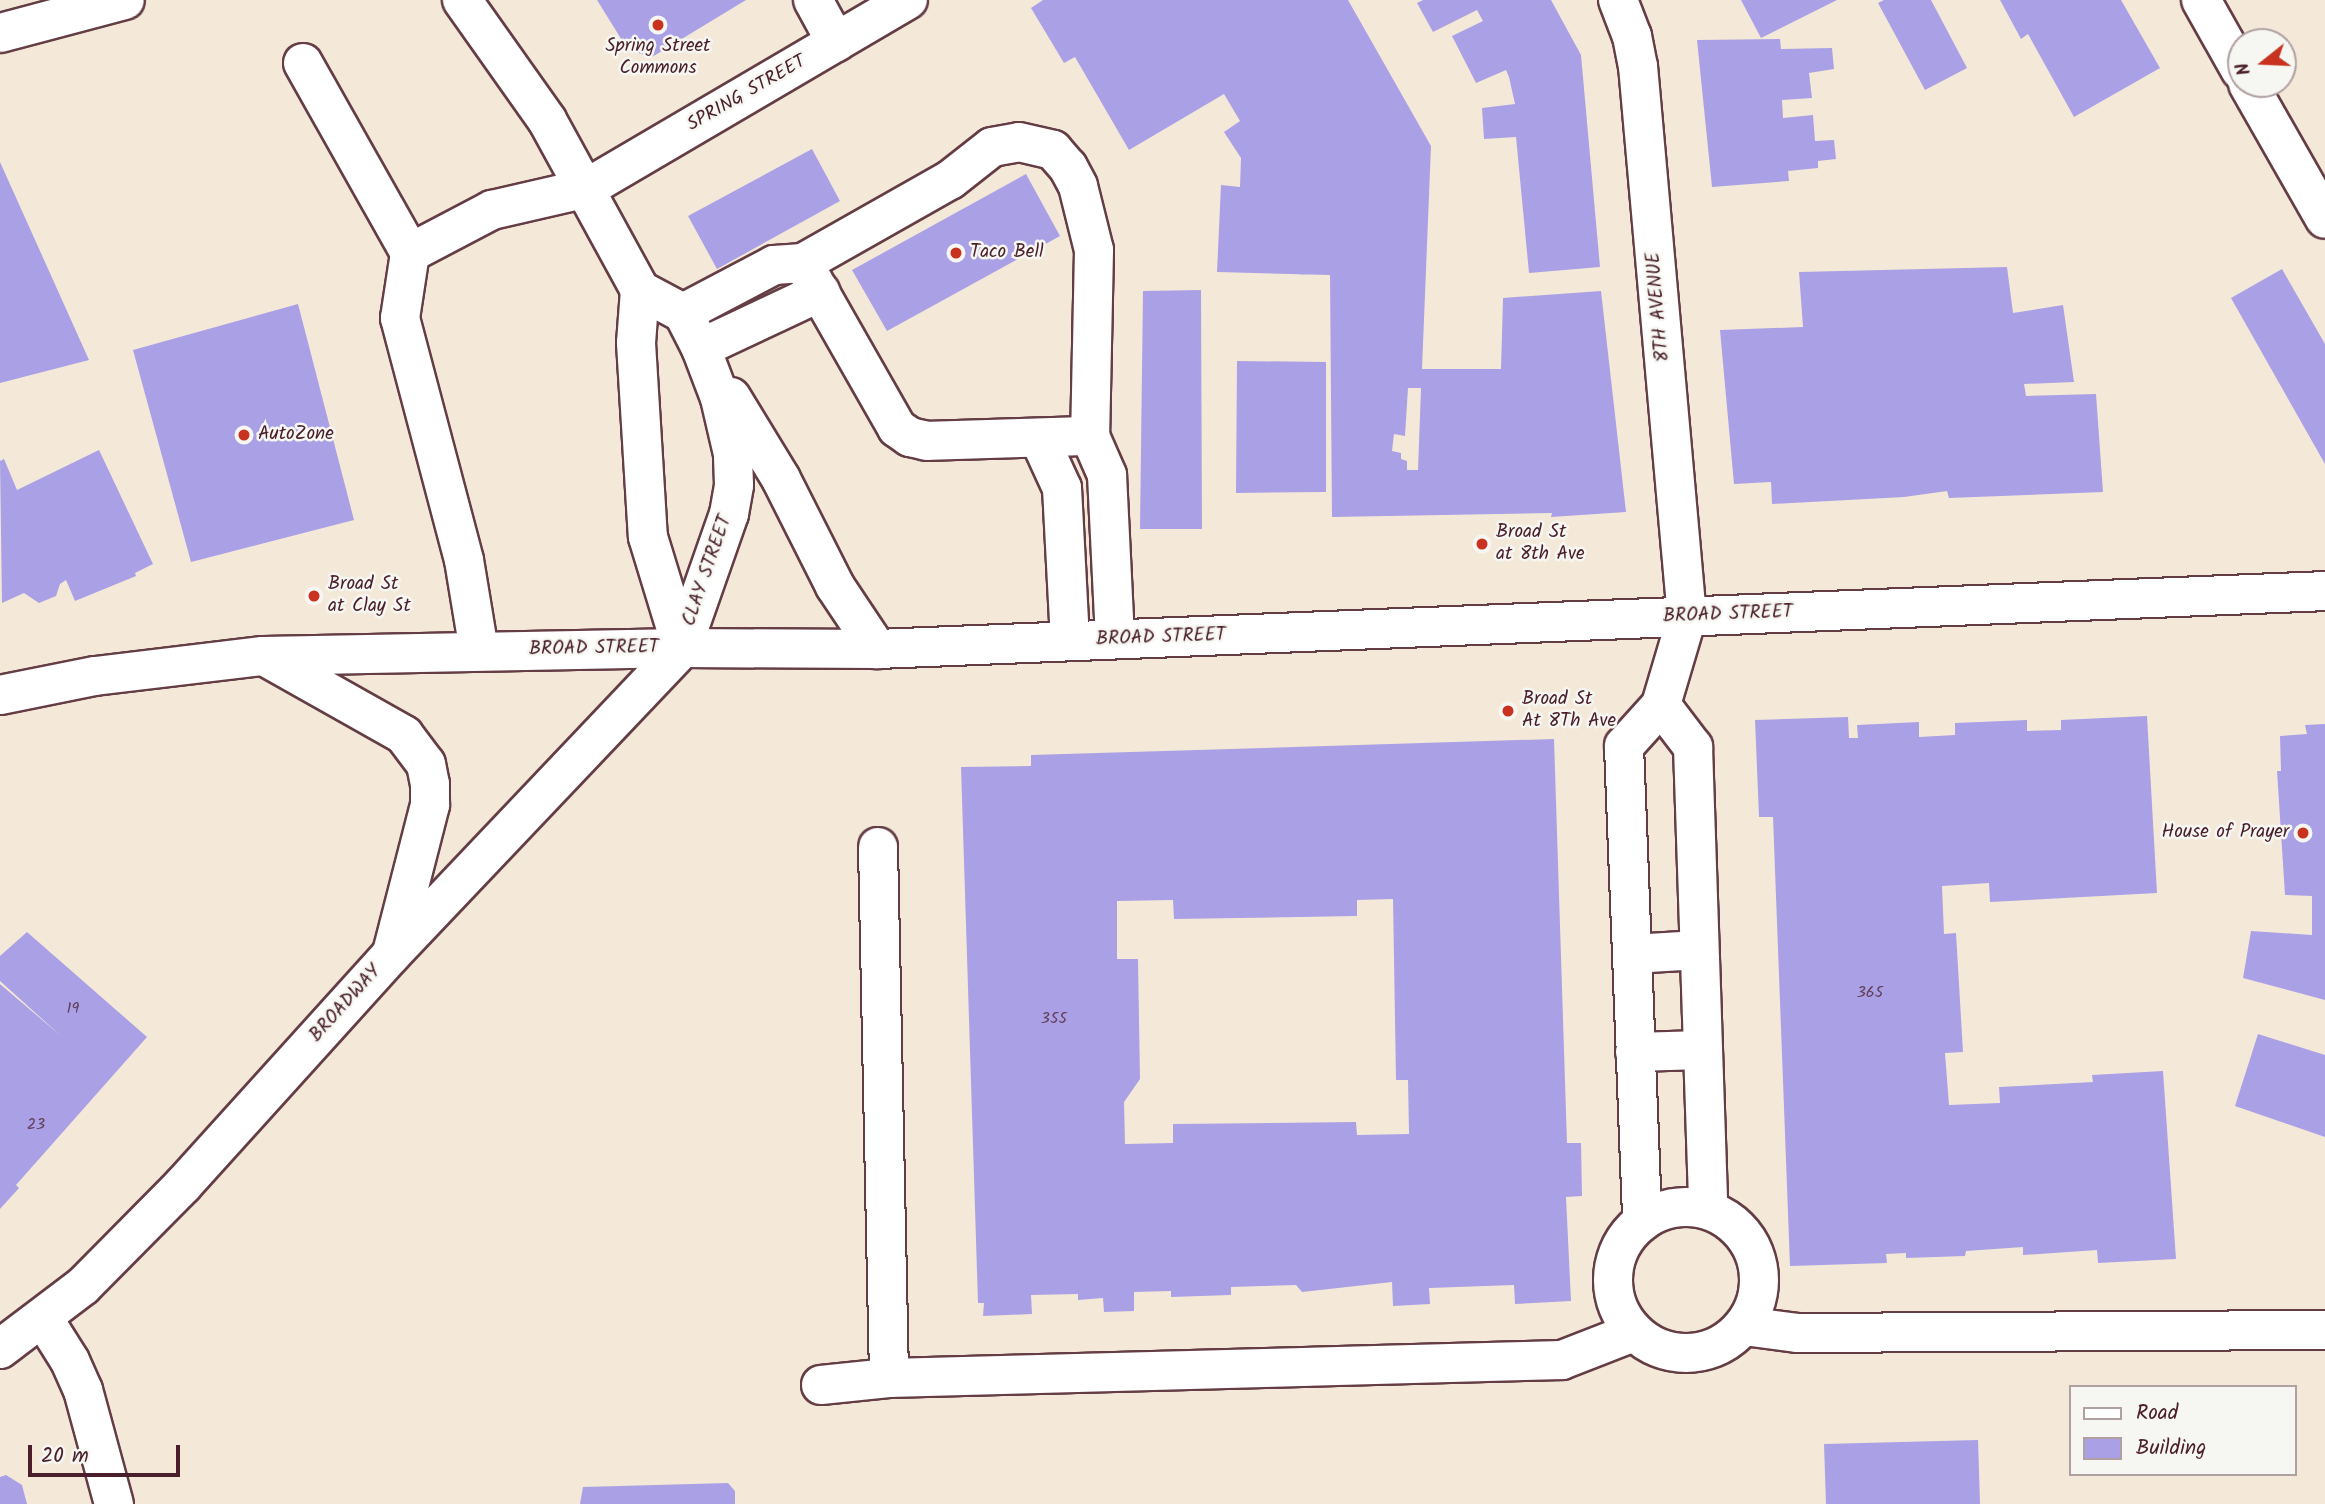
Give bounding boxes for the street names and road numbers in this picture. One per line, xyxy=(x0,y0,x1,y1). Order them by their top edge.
street label: SPRING STREET xyxy=(684,51,810,137)
street label: 8TH AVENUE xyxy=(1643,251,1675,363)
street label: CLAY STREET xyxy=(678,513,738,629)
street label: BROAD STREET xyxy=(1663,601,1793,629)
street label: BROAD STREET xyxy=(1096,624,1226,652)
street label: BROAD STREET xyxy=(529,636,659,662)
street label: BROADWAY xyxy=(305,961,387,1047)

